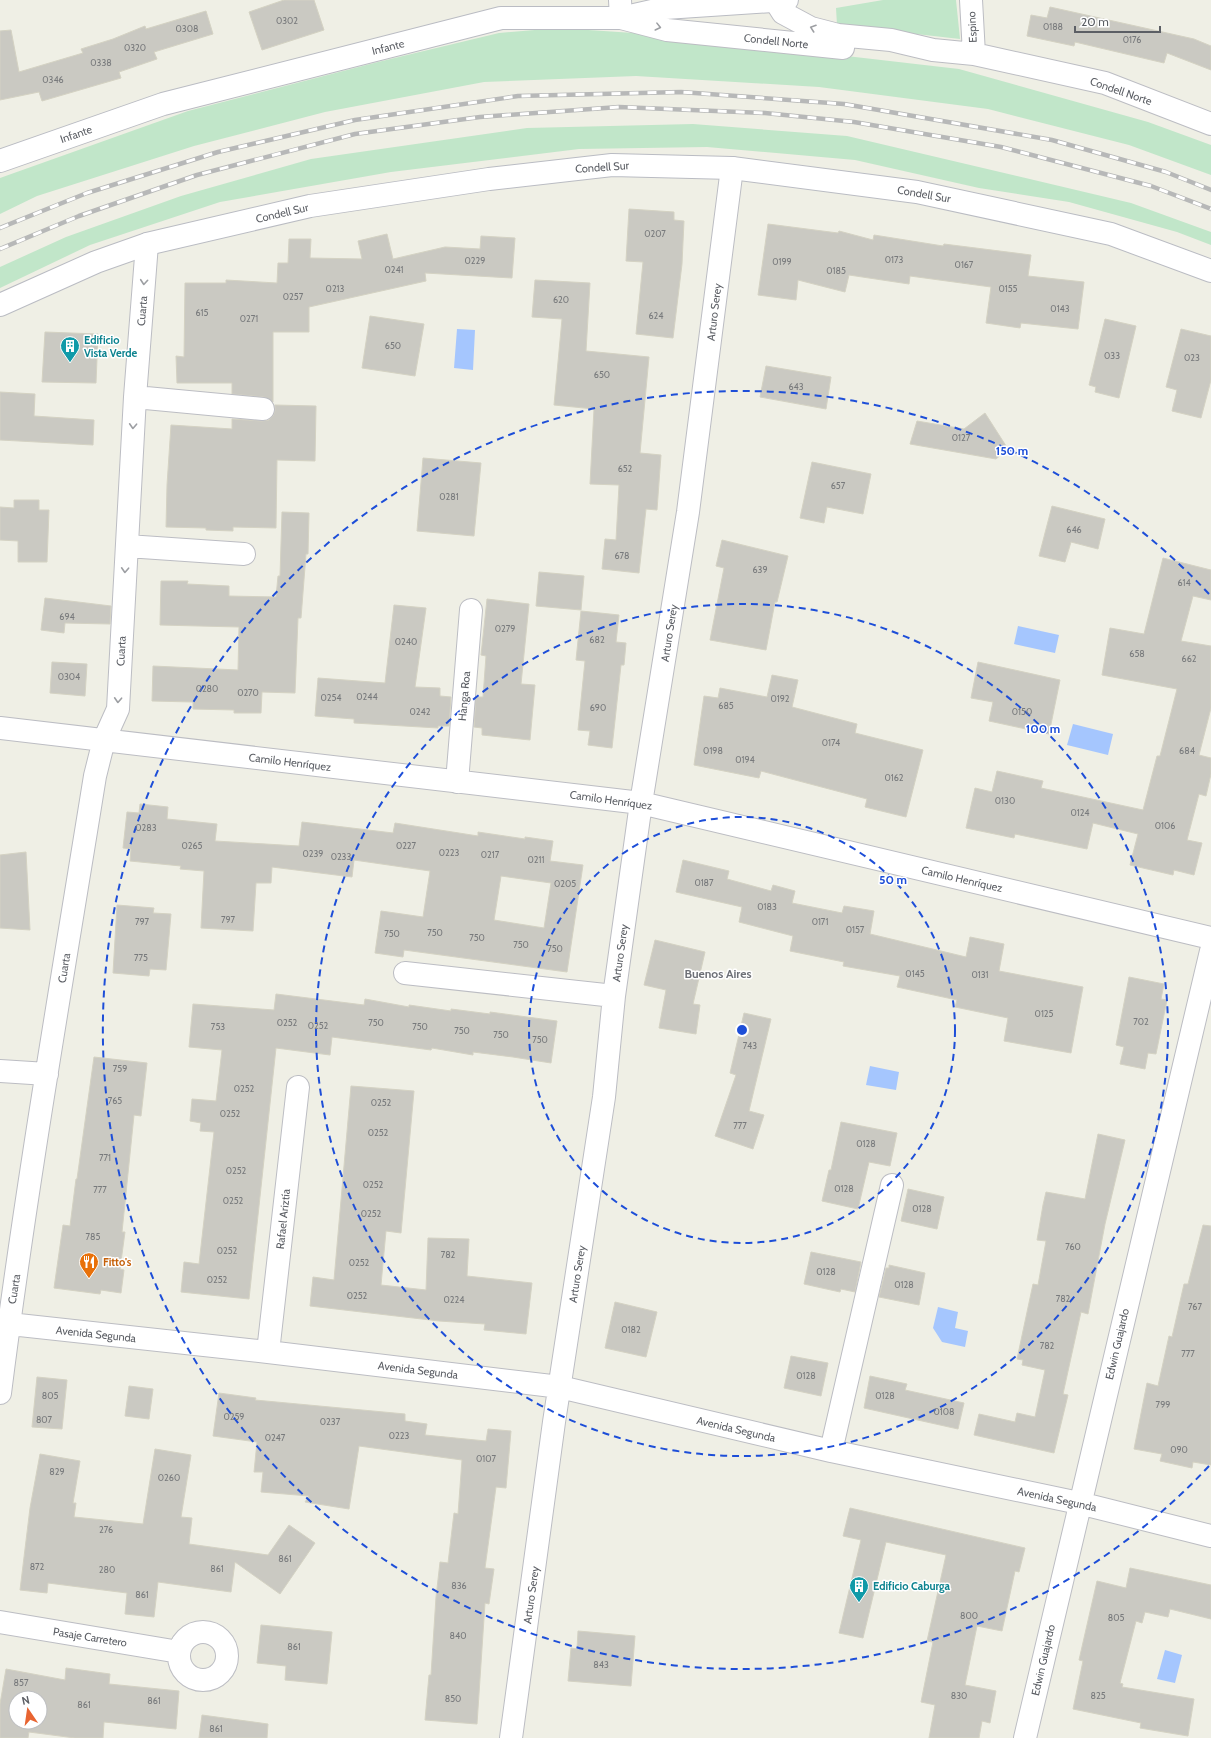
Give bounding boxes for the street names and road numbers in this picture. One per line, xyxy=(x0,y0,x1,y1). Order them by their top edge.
street label: Espino xyxy=(964,11,980,43)
street label: Condell Norte xyxy=(743,31,809,51)
street label: Infante xyxy=(370,36,406,58)
street label: Condell Norte xyxy=(1088,74,1154,108)
street label: Infante xyxy=(58,122,94,146)
street label: Condell Sur xyxy=(575,158,630,176)
street label: Condell Sur xyxy=(896,182,952,206)
street label: Condell Sur xyxy=(254,200,310,226)
street label: Arturo Serey xyxy=(704,282,725,342)
street label: Cuarta xyxy=(134,295,150,327)
street label: Arturo Serey xyxy=(658,603,681,663)
street label: Cuarta xyxy=(113,635,129,666)
street label: Hanga Roa xyxy=(455,670,473,722)
street label: Camilo Henríquez xyxy=(248,750,332,774)
street label: Camilo Henríquez xyxy=(569,787,653,813)
street label: Camilo Henríquez xyxy=(920,863,1004,895)
street label: Arturo Serey xyxy=(609,923,631,983)
street label: Cuarta xyxy=(55,951,73,984)
street label: Rafael Ariztía xyxy=(273,1187,293,1250)
street label: Arturo Serey xyxy=(566,1244,589,1304)
street label: Cuarta xyxy=(5,1272,23,1305)
street label: Edwin Guajardo xyxy=(1102,1307,1132,1381)
street label: Avenida Segunda xyxy=(55,1323,137,1345)
street label: Avenida Segunda xyxy=(377,1358,460,1382)
street label: Avenida Segunda xyxy=(695,1413,777,1445)
street label: Avenida Segunda xyxy=(1016,1484,1099,1514)
street label: Arturo Serey xyxy=(520,1565,542,1625)
street label: Edwin Guajardo xyxy=(1028,1623,1058,1697)
street label: Pasaje Carretero xyxy=(52,1624,128,1650)

